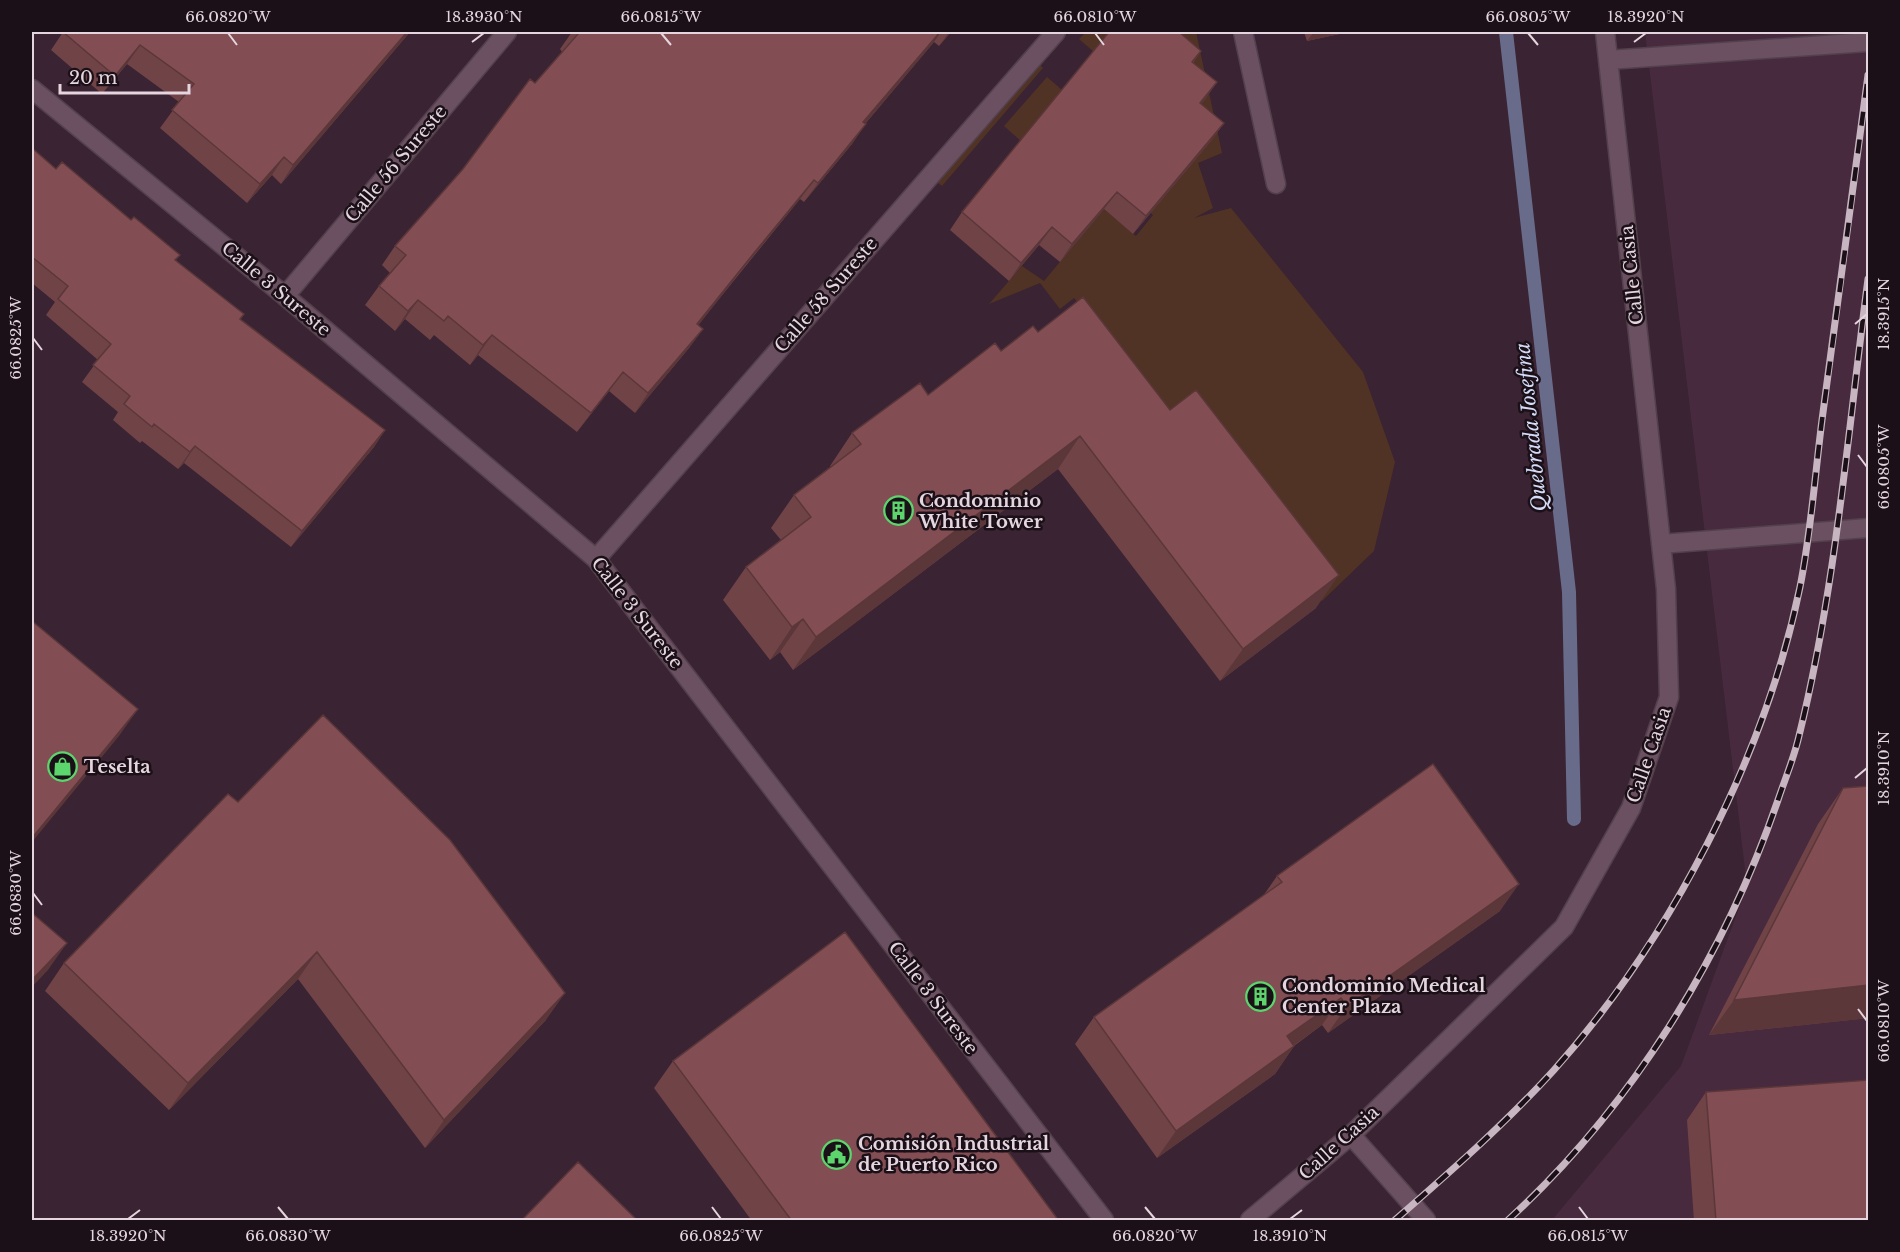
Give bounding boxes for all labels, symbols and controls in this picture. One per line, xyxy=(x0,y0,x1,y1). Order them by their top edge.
text: 66.0820°W xyxy=(185,7,271,26)
text: 18.3930°N xyxy=(445,7,523,26)
text: 66.0815°W xyxy=(621,7,702,26)
text: 66.0810°W xyxy=(1054,7,1137,26)
text: 66.0805°W xyxy=(1486,7,1571,26)
text: 18.3920°N xyxy=(1607,7,1685,26)
scale bar xyxy=(60,57,189,95)
text: 20 m xyxy=(69,67,117,89)
street label: Calle 56 Sureste xyxy=(341,101,451,227)
street label: Calle Casia xyxy=(1616,224,1648,326)
street label: Calle 58 Sureste xyxy=(770,233,882,357)
street label: Calle 3 Sureste xyxy=(217,237,335,341)
text: 18.3915°N xyxy=(1874,278,1893,350)
text: 66.0825°W xyxy=(6,296,25,380)
water label: Quebrada Josefina xyxy=(1510,341,1552,513)
text: 66.0805°W xyxy=(1874,424,1893,509)
place label: Condominio White Tower xyxy=(918,490,1043,533)
building icon: Condominio White Tower xyxy=(882,495,914,527)
street label: Calle 3 Sureste xyxy=(587,553,687,673)
street label: Calle Casia xyxy=(1622,704,1676,806)
text: 18.3910°N xyxy=(1874,731,1893,805)
shop icon: Teselta xyxy=(47,751,79,783)
place label: Teselta xyxy=(84,756,151,778)
text: 66.0830°W xyxy=(6,850,25,936)
street label: Calle 3 Sureste xyxy=(883,937,983,1059)
place label: Condominio Medical Center Plaza xyxy=(1282,975,1486,1018)
text: 66.0810°W xyxy=(1874,979,1893,1062)
building icon: Condominio Medical Center Plaza xyxy=(1245,980,1277,1012)
street label: Calle Casia xyxy=(1294,1101,1384,1185)
place label: Comisión Industrial de Puerto Rico xyxy=(858,1133,1050,1176)
public building icon: Comisión Industrial de Puerto Rico xyxy=(821,1138,853,1170)
text: 18.3920°N xyxy=(89,1226,167,1245)
text: 66.0830°W xyxy=(245,1226,331,1245)
text: 66.0825°W xyxy=(679,1226,763,1245)
text: 66.0820°W xyxy=(1112,1226,1198,1245)
text: 18.3910°N xyxy=(1253,1226,1327,1245)
text: 66.0815°W xyxy=(1548,1226,1629,1245)

